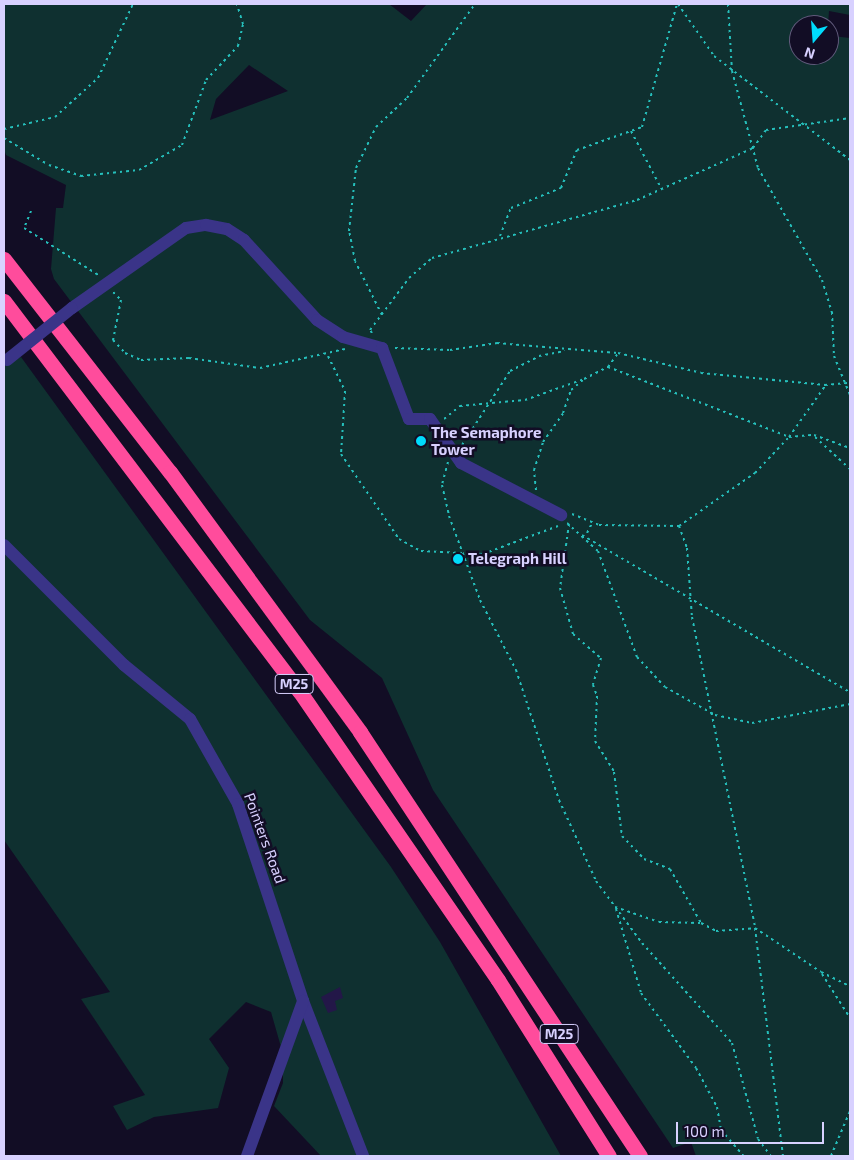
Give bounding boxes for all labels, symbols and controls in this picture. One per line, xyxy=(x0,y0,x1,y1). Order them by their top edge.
north arrow xyxy=(789,15,839,65)
text: N xyxy=(802,44,817,63)
place label: The Semaphore Tower xyxy=(431,423,541,458)
marker: The Semaphore Tower xyxy=(415,435,427,447)
place label: Telegraph Hill xyxy=(468,550,567,568)
marker: Telegraph Hill xyxy=(452,553,464,565)
road number: M25 xyxy=(274,672,314,696)
street label: Pointers Road xyxy=(240,790,290,886)
road number: M25 xyxy=(539,1022,579,1046)
scale bar xyxy=(679,1112,826,1144)
text: 100 m xyxy=(684,1122,725,1140)

